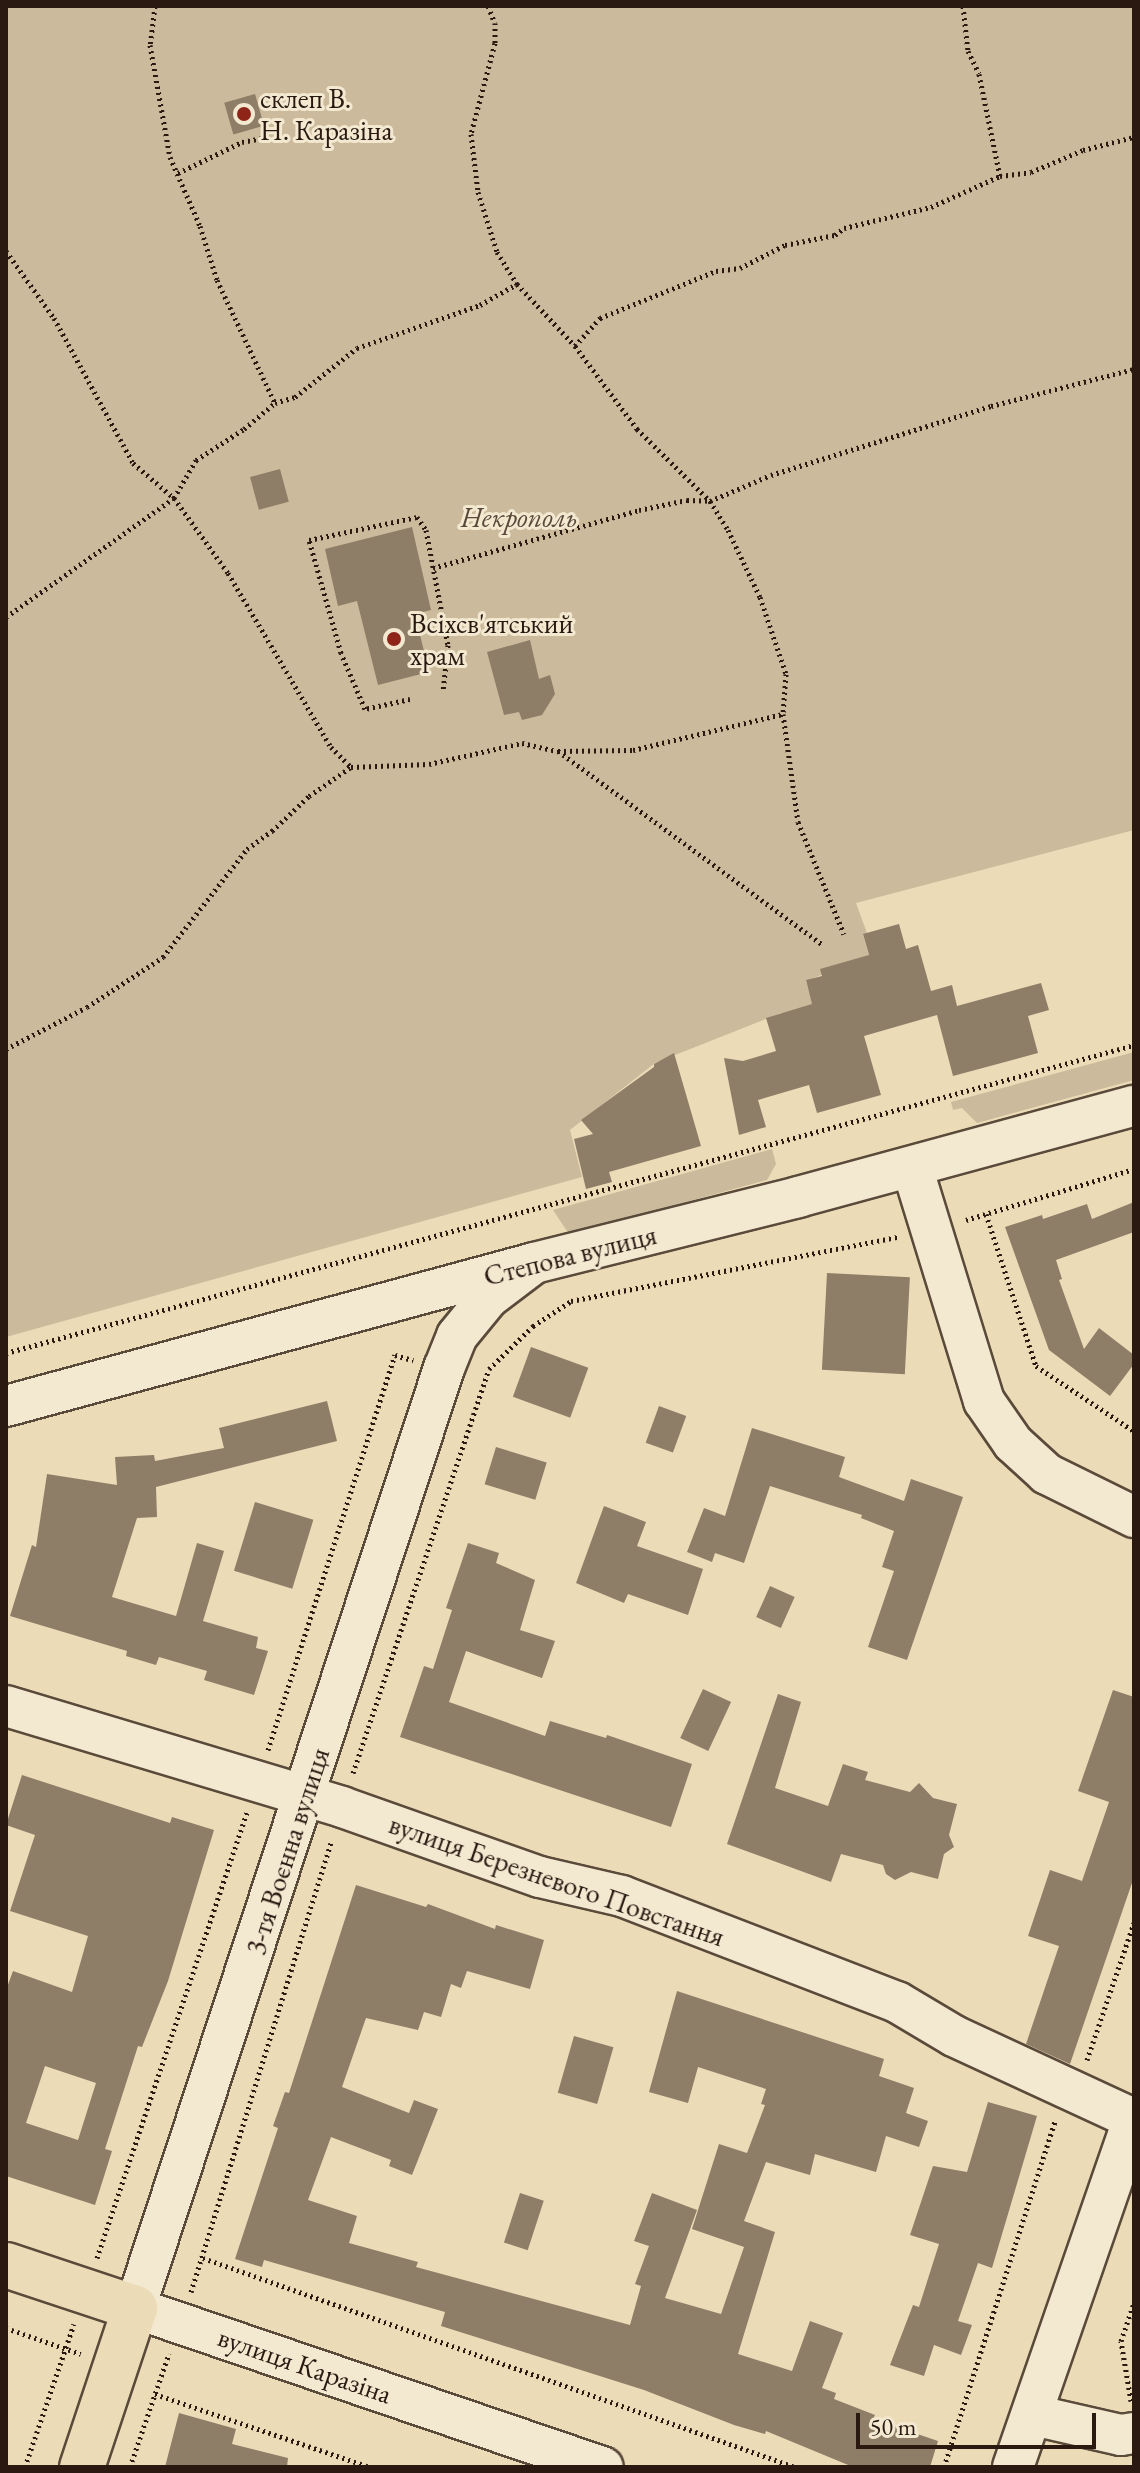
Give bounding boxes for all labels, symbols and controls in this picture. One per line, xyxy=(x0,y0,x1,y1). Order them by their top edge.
place label: склеп В. Н. Каразіна xyxy=(260,81,393,147)
marker: склеп В. Н. Каразіна xyxy=(235,105,253,123)
park label: Некрополь xyxy=(461,500,577,534)
place label: Всіхсв'ятський храм xyxy=(410,606,573,672)
marker: Всіхсв'ятський храм xyxy=(385,630,403,648)
street label: Степова вулиця xyxy=(480,1217,660,1293)
street label: 3-тя Воєнна вулиця xyxy=(238,1743,336,1959)
street label: вулиця Березневого Повстання xyxy=(385,1807,729,1953)
street label: вулиця Каразіна xyxy=(214,2320,396,2410)
scale bar xyxy=(860,2397,1100,2447)
text: 50 m xyxy=(870,2411,917,2442)

